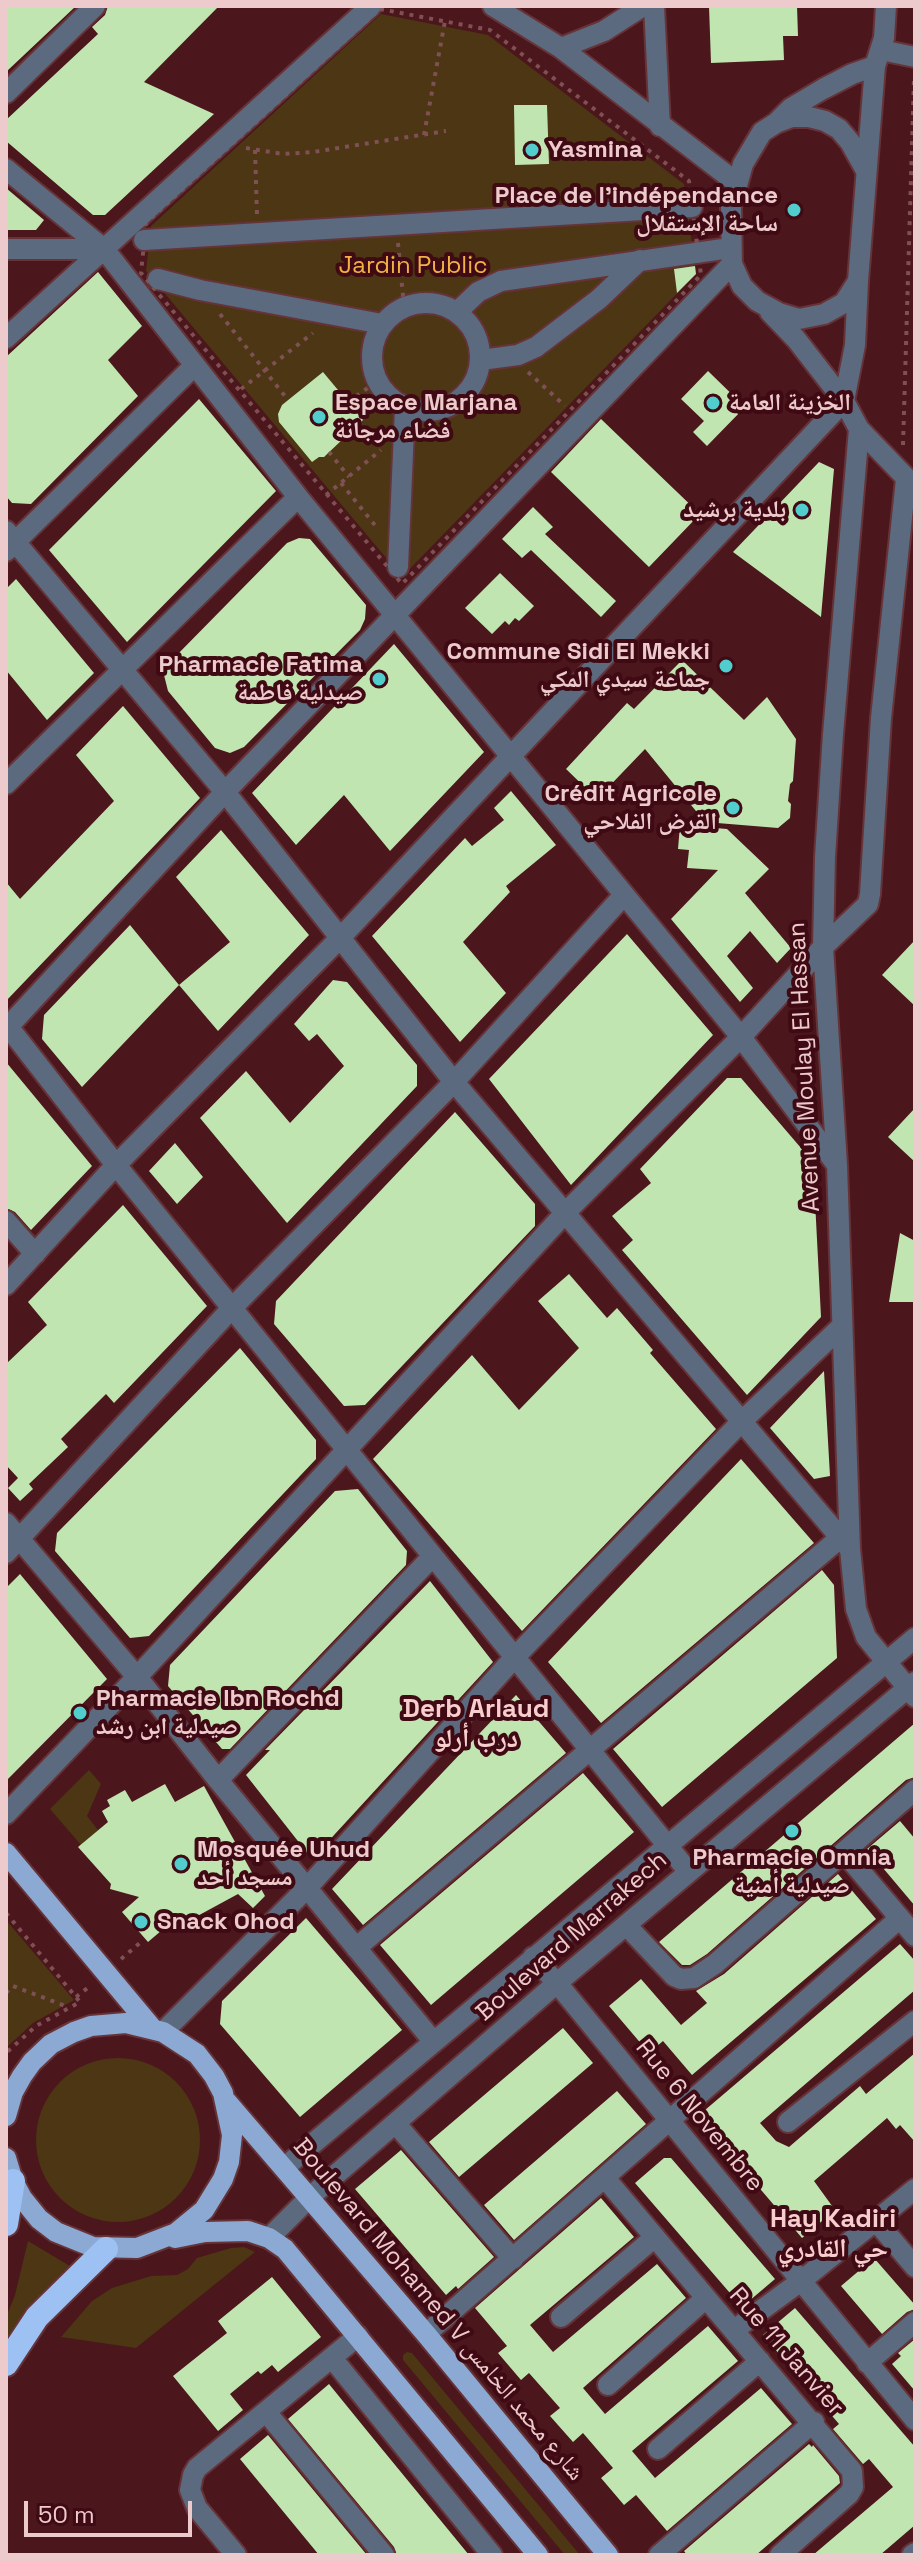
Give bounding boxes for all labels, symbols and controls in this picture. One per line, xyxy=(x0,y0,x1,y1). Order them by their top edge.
place label: Yasmina xyxy=(548,136,643,164)
marker: Yasmina xyxy=(523,141,541,159)
place label: Place de l'indépendance ساحة الإستقلال xyxy=(495,182,778,238)
marker: Place de l'indépendance ساحة الإستقلال xyxy=(785,201,803,219)
park label: Jardin Public xyxy=(339,252,487,280)
place label: Espace Marjana فضاء مرجانة xyxy=(335,389,517,445)
place label: الخزينة العامة xyxy=(729,389,851,417)
marker: الخزينة العامة xyxy=(704,394,722,412)
marker: Espace Marjana فضاء مرجانة xyxy=(310,408,328,426)
place label: بلدية برشيد xyxy=(683,496,786,524)
marker: بلدية برشيد xyxy=(793,501,811,519)
place label: Commune Sidi El Mekki جماعة سيدي المكي xyxy=(447,638,710,694)
place label: Pharmacie Fatima صيدلية فاطمة xyxy=(158,651,363,707)
marker: Commune Sidi El Mekki جماعة سيدي المكي xyxy=(717,657,735,675)
marker: Pharmacie Fatima صيدلية فاطمة xyxy=(370,670,388,688)
place label: Crédit Agricole القرض الفلاحي xyxy=(544,780,717,836)
marker: Crédit Agricole القرض الفلاحي xyxy=(724,799,742,817)
street label: Avenue Moulay El Hassan xyxy=(783,921,827,1213)
place label: Pharmacie Ibn Rochd صيدلية ابن رشد xyxy=(96,1685,340,1741)
district label: Derb Arlaud درب أرلو xyxy=(403,1694,549,1756)
marker: Pharmacie Ibn Rochd صيدلية ابن رشد xyxy=(71,1704,89,1722)
marker: Pharmacie Omnia صيدلية أمنية xyxy=(783,1822,801,1840)
place label: Mosquée Uhud مسجد أحد xyxy=(197,1836,370,1892)
place label: Pharmacie Omnia صيدلية أمنية xyxy=(693,1844,891,1900)
street label: Boulevard Marrakech xyxy=(471,1846,673,2028)
marker: Mosquée Uhud مسجد أحد xyxy=(172,1855,190,1873)
place label: Snack Ohod xyxy=(157,1908,295,1936)
marker: Snack Ohod xyxy=(132,1913,150,1931)
street label: Rue 6 Novembre xyxy=(629,2034,769,2198)
street label: Boulevard Mohamed V شارع محمد الخامس xyxy=(286,2133,590,2487)
district label: Hay Kadiri حي القادري xyxy=(770,2204,896,2266)
street label: Rue 11 Janvier xyxy=(723,2282,849,2422)
scale bar xyxy=(28,2485,196,2535)
text: 50 m xyxy=(38,2499,95,2530)

